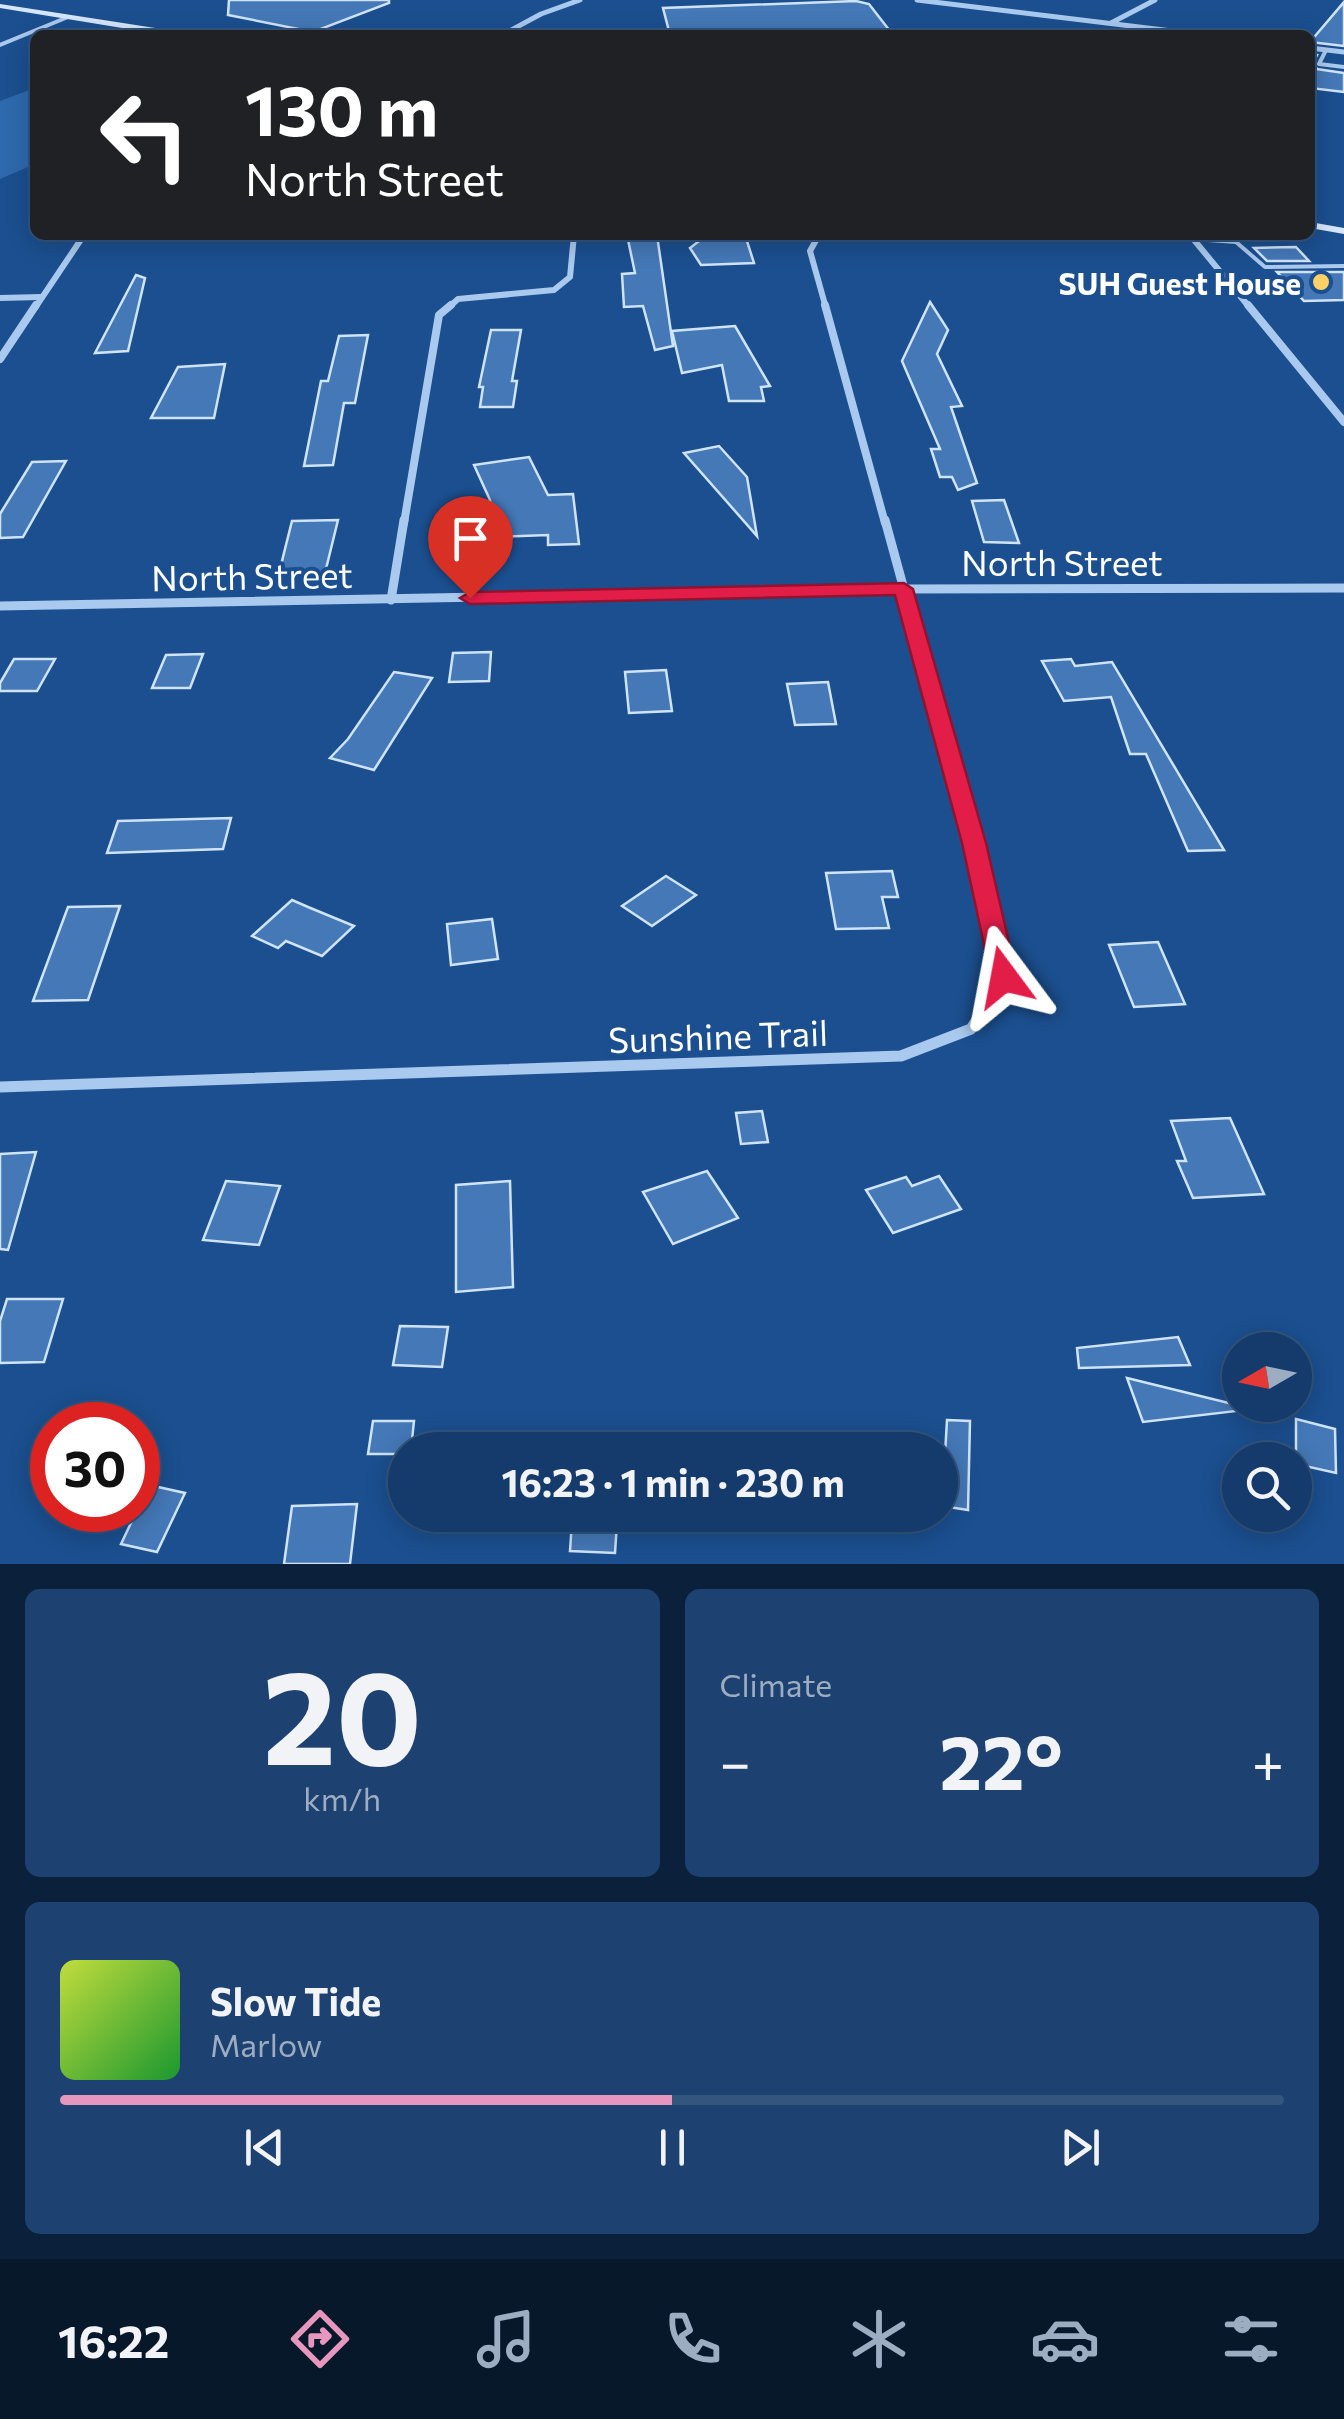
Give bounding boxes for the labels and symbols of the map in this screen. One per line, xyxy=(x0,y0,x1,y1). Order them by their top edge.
place label: SUH Guest House xyxy=(1059,264,1301,301)
marker: SUH Guest House xyxy=(1310,271,1332,293)
pin xyxy=(428,496,513,599)
street label: North Street xyxy=(961,540,1163,583)
street label: North Street xyxy=(151,552,353,598)
position arrow xyxy=(952,925,1056,1029)
street label: Sunshine Trail xyxy=(607,1010,829,1060)
north arrow xyxy=(1222,1332,1312,1422)
speed limit sign: 30 xyxy=(30,1402,160,1532)

